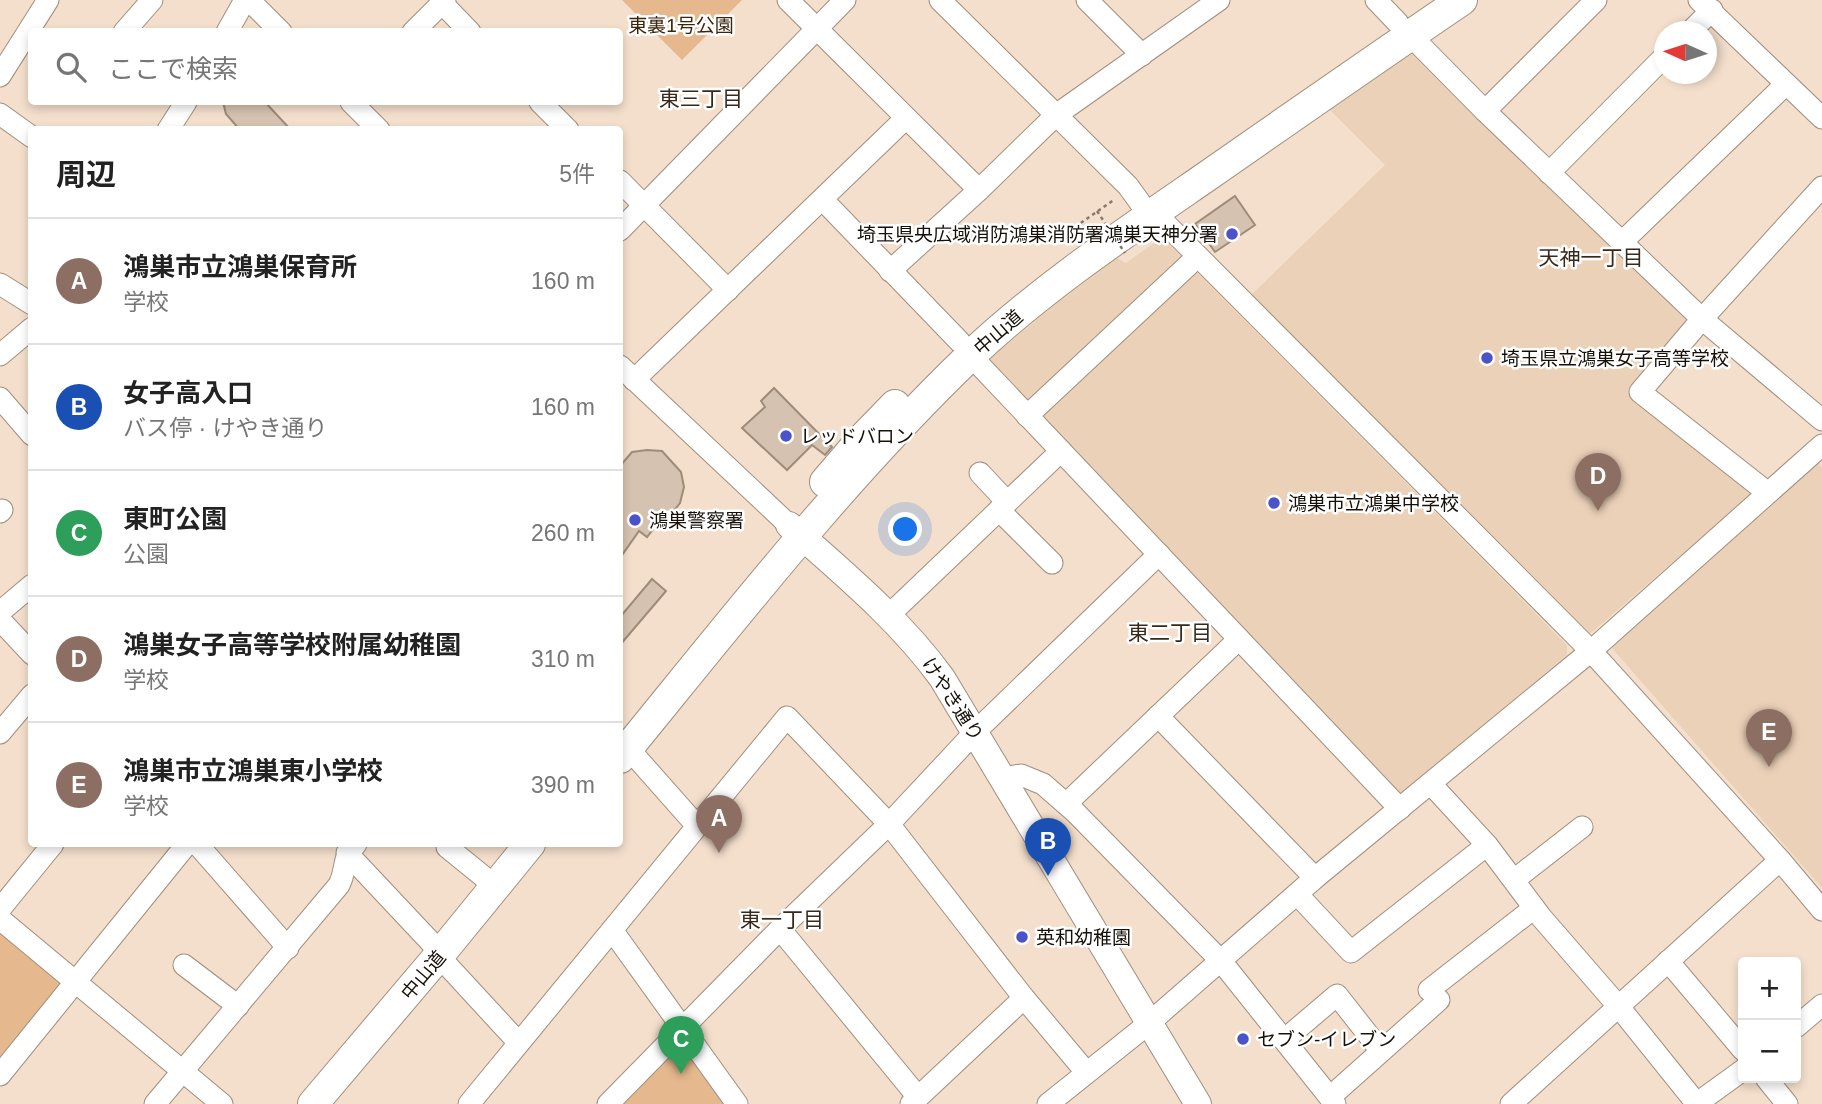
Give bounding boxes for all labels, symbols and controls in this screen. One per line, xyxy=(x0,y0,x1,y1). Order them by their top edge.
park label: 東裏1号公園 xyxy=(628,15,734,36)
north arrow xyxy=(1654,21,1717,84)
search box xyxy=(28,28,623,105)
icon: search xyxy=(52,48,90,86)
text: ここで検索 xyxy=(108,54,238,84)
district label: 東三丁目 xyxy=(659,87,743,110)
text: 周辺 xyxy=(56,158,116,191)
text: 5件 xyxy=(559,161,595,187)
place label: 埼玉県央広域消防鴻巣消防署鴻巣天神分署 xyxy=(857,224,1218,245)
marker: 埼玉県央広域消防鴻巣消防署鴻巣天神分署 xyxy=(1224,226,1240,242)
district label: 天神一丁目 xyxy=(1539,246,1644,269)
text: 鴻巣市立鴻巣保育所 xyxy=(123,252,357,282)
text: A xyxy=(71,268,87,294)
text: 160 m xyxy=(531,268,595,294)
text: 学校 xyxy=(123,289,169,315)
street label: 中山道 xyxy=(970,306,1027,359)
place label: 埼玉県立鴻巣女子高等学校 xyxy=(1501,348,1729,369)
marker: 埼玉県立鴻巣女子高等学校 xyxy=(1479,350,1495,366)
text: 女子高入口 xyxy=(123,378,253,408)
text: B xyxy=(71,394,87,420)
text: 160 m xyxy=(531,394,595,420)
text: バス停 · けやき通り xyxy=(123,415,327,441)
place label: レッドバロン xyxy=(800,426,914,447)
marker: レッドバロン xyxy=(778,428,794,444)
pin: D xyxy=(1575,453,1621,511)
place label: 鴻巣市立鴻巣中学校 xyxy=(1288,493,1459,514)
marker: 鴻巣市立鴻巣中学校 xyxy=(1266,495,1282,511)
text: 東町公園 xyxy=(123,504,227,534)
place label: 鴻巣警察署 xyxy=(649,510,744,531)
marker: 鴻巣警察署 xyxy=(627,512,643,528)
your location xyxy=(888,512,922,546)
text: C xyxy=(71,520,87,546)
text: 260 m xyxy=(531,520,595,546)
text: 公園 xyxy=(123,541,169,567)
district label: 東二丁目 xyxy=(1128,621,1212,644)
text: 鴻巣女子高等学校附属幼稚園 xyxy=(123,630,461,660)
text: D xyxy=(71,646,87,672)
text: 310 m xyxy=(531,646,595,672)
street label: けやき通り xyxy=(918,654,987,745)
text: 学校 xyxy=(123,667,169,693)
pin: E xyxy=(1746,709,1792,767)
text: 鴻巣市立鴻巣東小学校 xyxy=(123,756,383,786)
text: E xyxy=(71,772,87,798)
text: 390 m xyxy=(531,772,595,798)
text: 学校 xyxy=(123,793,169,819)
pin: A xyxy=(696,795,742,853)
pin: B xyxy=(1025,818,1071,876)
district label: 東一丁目 xyxy=(740,908,824,931)
place label: 英和幼稚園 xyxy=(1036,927,1131,948)
marker: 英和幼稚園 xyxy=(1014,929,1030,945)
street label: 中山道 xyxy=(397,947,450,1004)
map controls xyxy=(1738,957,1801,1083)
button: + xyxy=(1738,957,1801,1020)
pin: C xyxy=(658,1016,704,1074)
button: − xyxy=(1738,1020,1801,1083)
place label: セブン-イレブン xyxy=(1257,1029,1396,1050)
marker: セブン-イレブン xyxy=(1235,1031,1251,1047)

